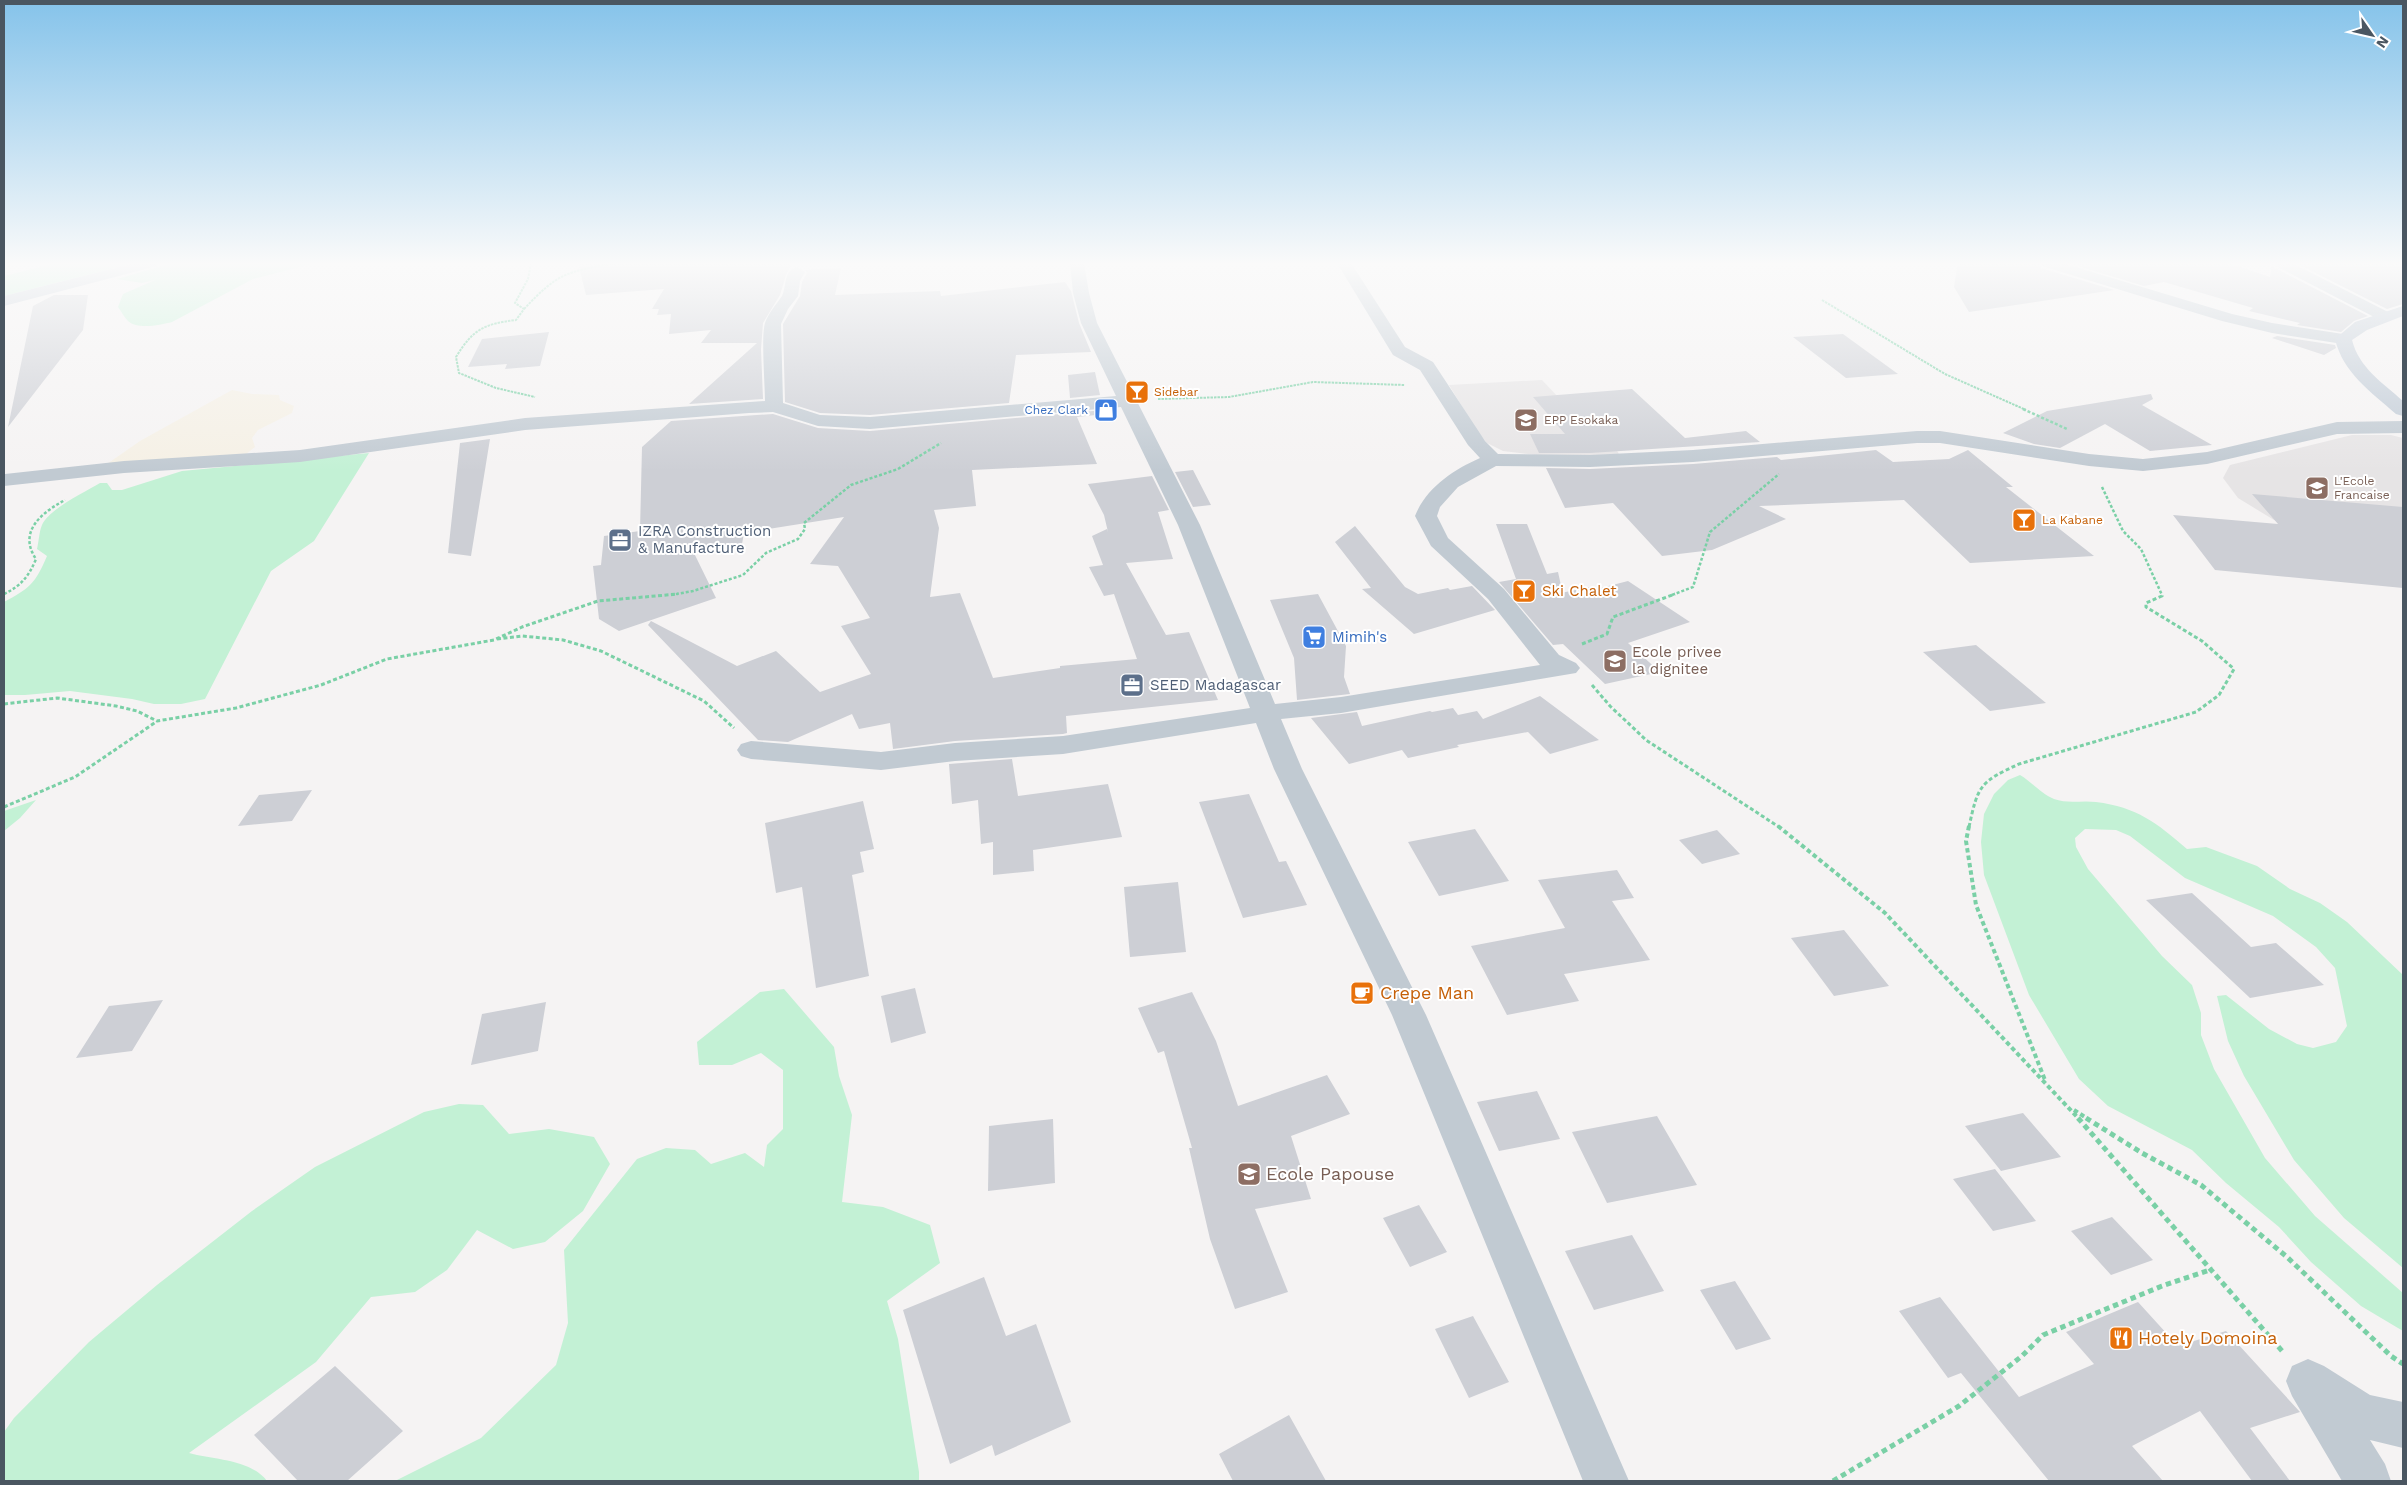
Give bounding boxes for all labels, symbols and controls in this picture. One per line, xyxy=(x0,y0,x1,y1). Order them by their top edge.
north arrow xyxy=(2347,10,2397,60)
text: N xyxy=(2373,33,2392,51)
bar icon: Sidebar xyxy=(1124,379,1150,405)
place label: Sidebar xyxy=(1154,385,1199,399)
shop icon: Chez Clark xyxy=(1093,397,1119,423)
place label: Chez Clark xyxy=(1025,403,1088,417)
school or university icon: EPP Esokaka xyxy=(1513,407,1539,433)
place label: EPP Esokaka xyxy=(1544,413,1618,427)
place label: L'Ecole Francaise xyxy=(2334,474,2390,502)
school or university icon: L'Ecole Francaise xyxy=(2304,475,2330,501)
bar icon: La Kabane xyxy=(2011,507,2037,533)
place label: La Kabane xyxy=(2042,513,2103,527)
place label: IZRA Construction & Manufacture xyxy=(638,522,771,557)
office icon: IZRA Construction & Manufacture xyxy=(607,527,633,553)
bar icon: Ski Chalet xyxy=(1511,578,1537,604)
place label: Ski Chalet xyxy=(1542,582,1617,600)
supermarket icon: Mimih's xyxy=(1301,624,1327,650)
place label: Mimih's xyxy=(1332,628,1387,646)
place label: Ecole privee la dignitee xyxy=(1632,643,1722,678)
school or university icon: Ecole privee la dignitee xyxy=(1602,648,1628,674)
office icon: SEED Madagascar xyxy=(1119,672,1145,698)
place label: SEED Madagascar xyxy=(1150,676,1281,694)
cafe icon: Crepe Man xyxy=(1349,980,1375,1006)
place label: Crepe Man xyxy=(1380,982,1474,1003)
school or university icon: Ecole Papouse xyxy=(1236,1161,1262,1187)
place label: Ecole Papouse xyxy=(1266,1163,1394,1184)
restaurant icon: Hotely Domoina xyxy=(2108,1325,2134,1351)
place label: Hotely Domoina xyxy=(2138,1327,2278,1348)

